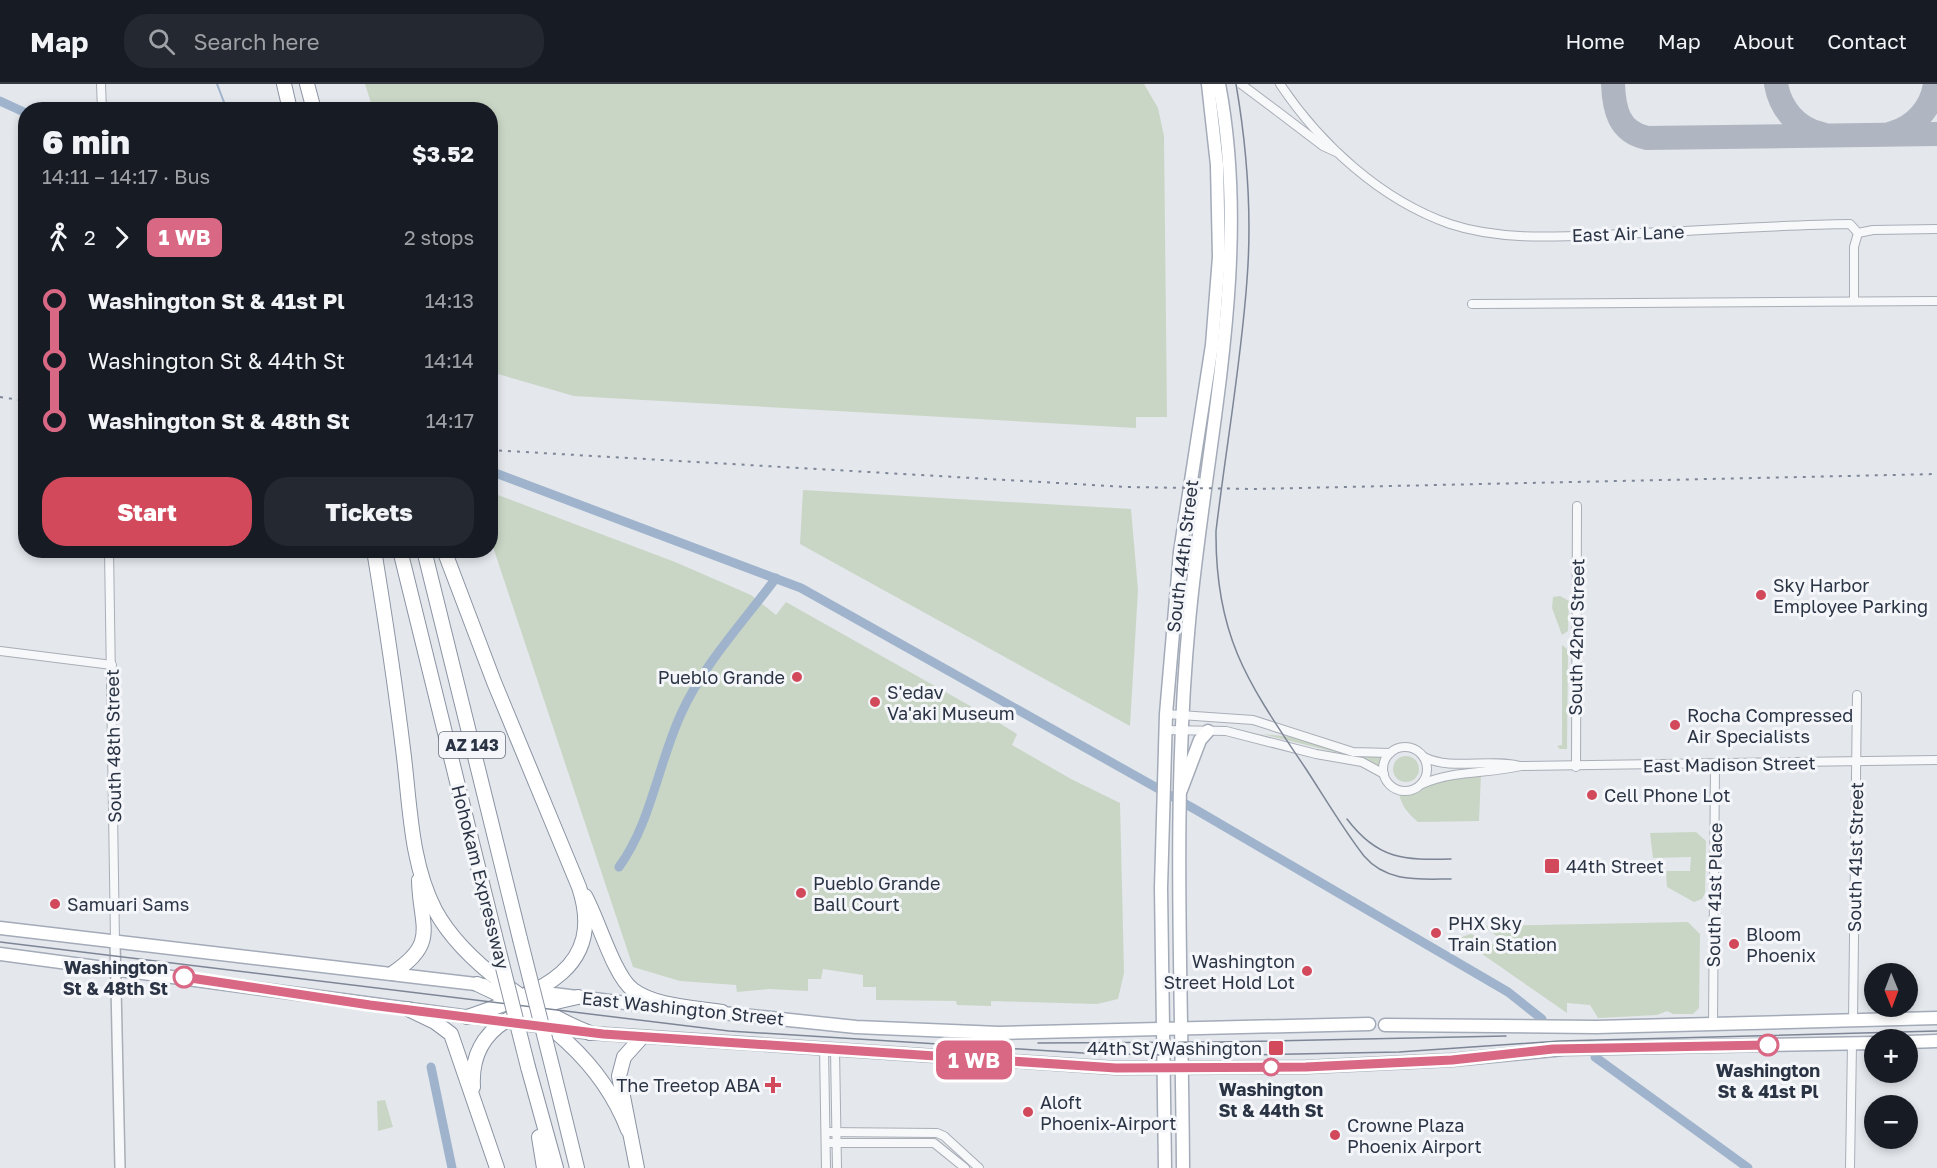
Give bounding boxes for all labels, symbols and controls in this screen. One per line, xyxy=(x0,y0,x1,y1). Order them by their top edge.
search box xyxy=(124,14,544,68)
text: Map xyxy=(30,25,88,58)
icon: search xyxy=(145,25,178,58)
text: Search here xyxy=(193,28,319,55)
text: Home xyxy=(1565,28,1625,54)
text: Map xyxy=(1658,28,1701,54)
text: About xyxy=(1734,28,1794,54)
text: Contact xyxy=(1827,28,1907,54)
text: 6 min xyxy=(42,122,130,161)
text: $3.52 xyxy=(412,140,474,167)
text: 14:11 – 14:17 · Bus xyxy=(42,164,210,188)
street label: East Air Lane xyxy=(1571,220,1685,246)
icon: walk xyxy=(42,221,75,254)
icon: forward xyxy=(105,221,138,254)
text: 1 WB xyxy=(159,224,210,250)
text: 2 xyxy=(84,225,96,249)
text: 2 stops xyxy=(404,225,474,249)
text: Washington St & 41st Pl xyxy=(88,287,345,314)
text: 14:13 xyxy=(425,288,474,312)
text: Washington St & 44th St xyxy=(88,347,345,374)
text: 14:14 xyxy=(424,348,474,372)
text: Washington St & 48th St xyxy=(88,407,350,434)
text: 14:17 xyxy=(426,408,474,432)
button: Start xyxy=(42,477,252,546)
button: Tickets xyxy=(264,477,474,546)
street label: South 44th Street xyxy=(1162,478,1202,634)
street label: South 42nd Street xyxy=(1564,558,1588,716)
place label: Sky Harbor Employee Parking xyxy=(1773,574,1928,617)
marker: Sky Harbor Employee Parking xyxy=(1754,588,1768,602)
place label: Pueblo Grande xyxy=(658,666,785,688)
street label: South 48th Street xyxy=(101,669,125,823)
marker: Pueblo Grande xyxy=(790,670,804,684)
place label: S'edav Va'aki Museum xyxy=(887,681,1015,724)
marker: S'edav Va'aki Museum xyxy=(868,695,882,709)
place label: Rocha Compressed Air Specialists xyxy=(1687,704,1853,747)
marker: Rocha Compressed Air Specialists xyxy=(1668,718,1682,732)
road number: AZ 143 xyxy=(439,732,505,758)
street label: East Madison Street xyxy=(1642,751,1816,777)
street label: Hohokam Expressway xyxy=(447,782,515,972)
street label: South 41st Street xyxy=(1843,782,1867,932)
place label: Cell Phone Lot xyxy=(1604,784,1730,806)
marker: Cell Phone Lot xyxy=(1585,788,1599,802)
street label: South 41st Place xyxy=(1702,822,1726,968)
place label: 44th Street xyxy=(1566,855,1664,877)
marker: 44th Street xyxy=(1543,857,1561,875)
place label: Pueblo Grande Ball Court xyxy=(813,872,940,915)
marker: Pueblo Grande Ball Court xyxy=(794,886,808,900)
place label: Samuari Sams xyxy=(67,893,189,915)
marker: Samuari Sams xyxy=(48,897,62,911)
place label: PHX Sky Train Station xyxy=(1448,912,1557,955)
place label: Bloom Phoenix xyxy=(1746,923,1816,966)
marker: PHX Sky Train Station xyxy=(1429,926,1443,940)
marker: Bloom Phoenix xyxy=(1727,937,1741,951)
place label: Washington Street Hold Lot xyxy=(1164,950,1295,993)
place label: Washington St & 48th St xyxy=(63,956,168,999)
north arrow xyxy=(1864,963,1918,1017)
map controls xyxy=(1864,963,1918,1149)
marker: Washington Street Hold Lot xyxy=(1300,964,1314,978)
marker: Washington St & 48th St xyxy=(173,966,195,988)
street label: East Washington Street xyxy=(581,986,785,1030)
button: + xyxy=(1864,1029,1918,1083)
marker: Washington St & 41st Pl xyxy=(1757,1034,1779,1056)
place label: 44th St/Washington xyxy=(1087,1037,1262,1059)
marker: 44th St/Washington xyxy=(1267,1039,1285,1057)
line badge: 1 WB xyxy=(932,1040,1016,1080)
text: 1 WB xyxy=(948,1047,1000,1073)
marker: Washington St & 44th St xyxy=(1262,1058,1280,1076)
place label: Washington St & 41st Pl xyxy=(1716,1059,1820,1102)
place label: The Treetop ABA xyxy=(616,1074,760,1096)
marker: The Treetop ABA xyxy=(764,1076,782,1094)
place label: Washington St & 44th St xyxy=(1218,1078,1324,1121)
place label: Aloft Phoenix-Airport xyxy=(1040,1091,1176,1134)
button: − xyxy=(1864,1095,1918,1149)
marker: Aloft Phoenix-Airport xyxy=(1021,1105,1035,1119)
place label: Crowne Plaza Phoenix Airport xyxy=(1347,1114,1482,1157)
marker: Crowne Plaza Phoenix Airport xyxy=(1328,1128,1342,1142)

